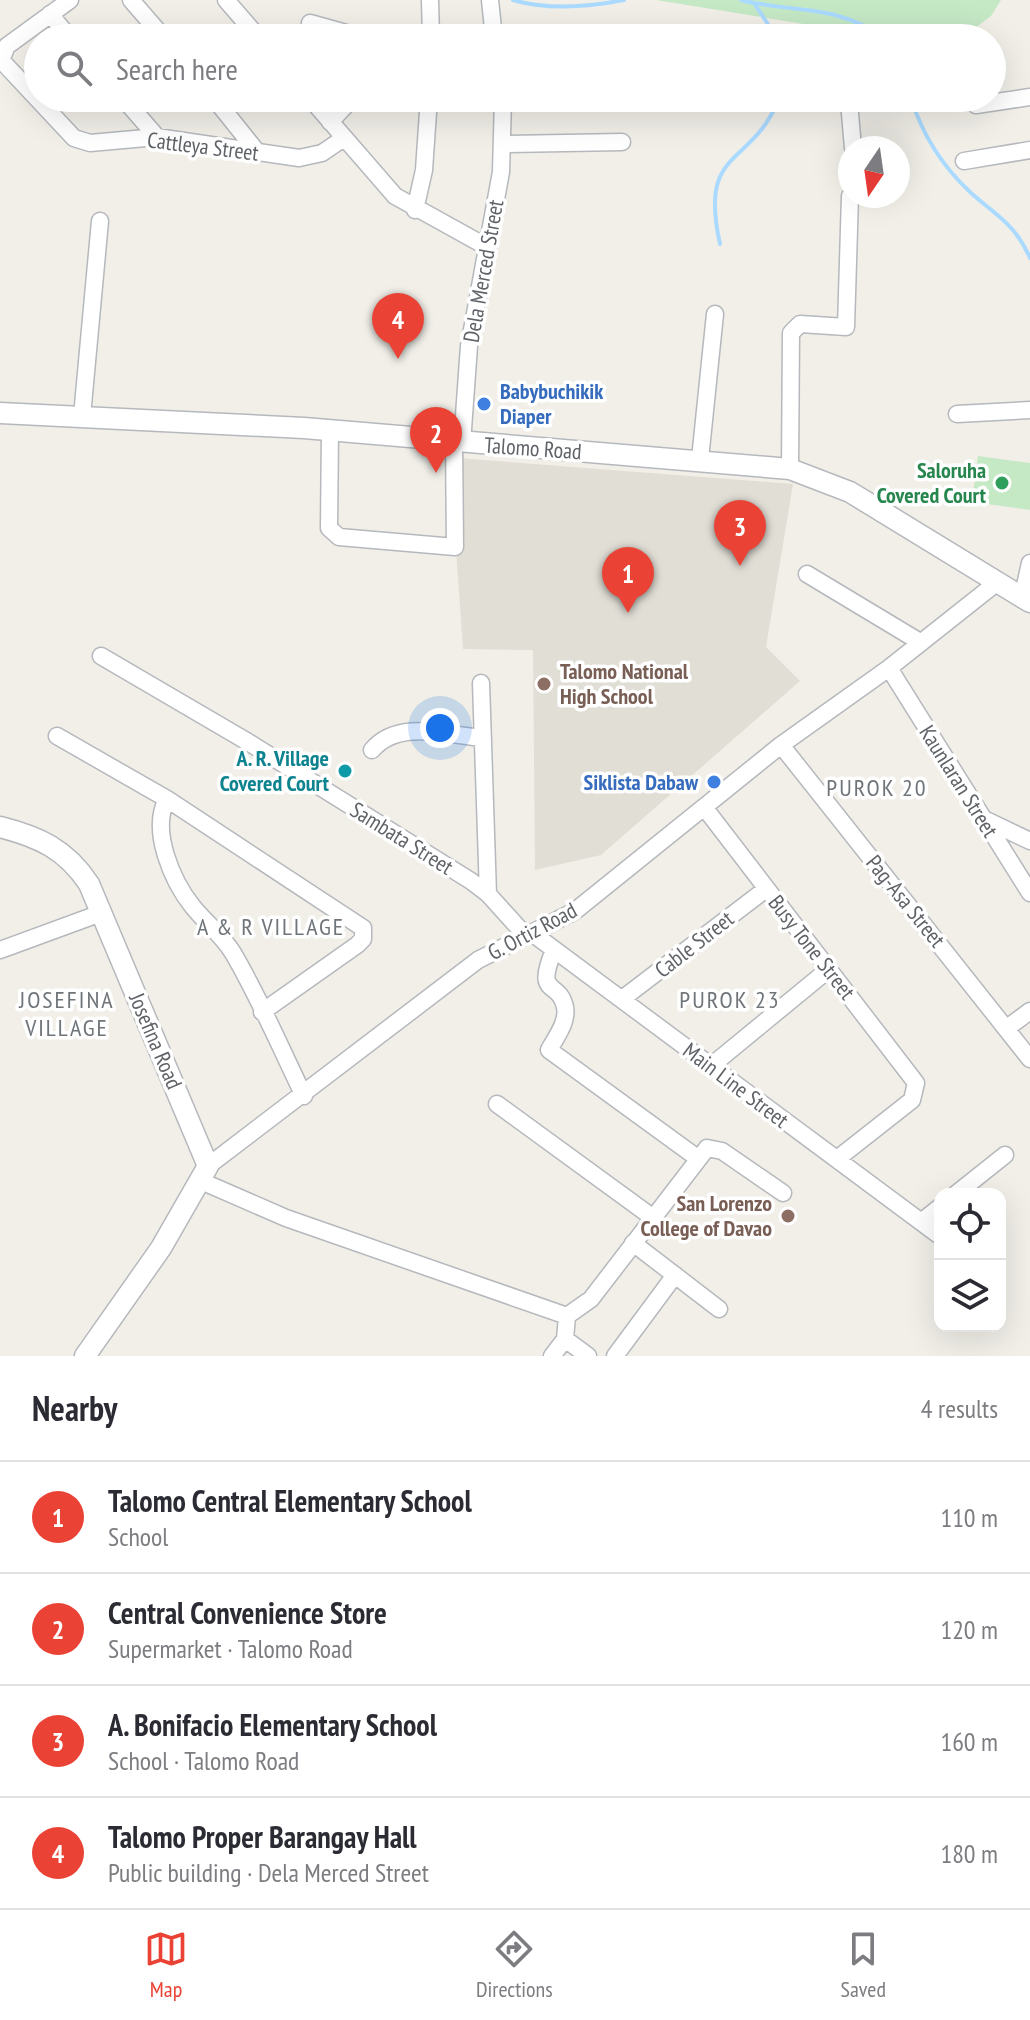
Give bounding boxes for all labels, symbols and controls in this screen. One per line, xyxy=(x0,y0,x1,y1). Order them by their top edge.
search box xyxy=(24,24,1006,112)
icon: search xyxy=(52,46,96,90)
text: Search here xyxy=(116,49,238,88)
street label: Cattleya Street xyxy=(146,125,260,167)
north arrow xyxy=(838,136,910,208)
street label: Dela Merced Street xyxy=(457,197,509,345)
pin: 4 xyxy=(372,293,424,359)
place label: Babybuchikik Diaper xyxy=(500,377,604,430)
marker: Babybuchikik Diaper xyxy=(475,395,493,413)
pin: 2 xyxy=(410,407,462,473)
street label: Talomo Road xyxy=(483,431,583,465)
place label: Saloruha Covered Court xyxy=(877,456,987,509)
marker: Saloruha Covered Court xyxy=(993,474,1011,492)
pin: 3 xyxy=(714,500,766,566)
pin: 1 xyxy=(602,547,654,613)
place label: Talomo National High School xyxy=(560,657,689,710)
marker: Talomo National High School xyxy=(535,675,553,693)
your location xyxy=(420,708,460,748)
street label: Kaunlaran Street xyxy=(913,720,1005,842)
place label: A. R. Village Covered Court xyxy=(220,744,330,797)
marker: A. R. Village Covered Court xyxy=(336,762,354,780)
place label: Siklista Dabaw xyxy=(584,768,699,796)
district label: PUROK 20 xyxy=(826,772,928,803)
marker: Siklista Dabaw xyxy=(705,773,723,791)
street label: Sambata Street xyxy=(345,795,459,881)
street label: Pag-Asa Street xyxy=(860,849,952,953)
street label: Busy Tone Street xyxy=(762,889,862,1005)
street label: G. Ortiz Road xyxy=(483,896,581,966)
street label: Cable Street xyxy=(649,904,739,984)
district label: A & R VILLAGE xyxy=(197,911,345,942)
district label: JOSEFINA VILLAGE xyxy=(18,984,115,1043)
district label: PUROK 23 xyxy=(679,984,781,1015)
street label: Josefina Road xyxy=(123,988,189,1093)
street label: Main Line Street xyxy=(678,1036,794,1134)
map controls xyxy=(934,1188,1006,1332)
button: locate xyxy=(934,1188,1006,1260)
place label: San Lorenzo College of Davao xyxy=(641,1189,772,1242)
marker: San Lorenzo College of Davao xyxy=(779,1207,797,1225)
button: layers xyxy=(934,1260,1006,1332)
text: Nearby xyxy=(32,1386,117,1430)
text: 4 results xyxy=(921,1392,998,1425)
text: Talomo Central Elementary School xyxy=(108,1481,472,1520)
text: 1 xyxy=(52,1501,64,1534)
text: 110 m xyxy=(940,1501,998,1534)
text: School xyxy=(108,1520,168,1553)
text: Central Convenience Store xyxy=(108,1593,387,1632)
text: 2 xyxy=(52,1613,64,1646)
text: 120 m xyxy=(940,1613,998,1646)
text: Supermarket · Talomo Road xyxy=(108,1632,353,1665)
text: A. Bonifacio Elementary School xyxy=(108,1705,437,1744)
text: 3 xyxy=(52,1725,64,1758)
text: 160 m xyxy=(940,1725,998,1758)
text: School · Talomo Road xyxy=(108,1744,299,1777)
text: Talomo Proper Barangay Hall xyxy=(108,1817,417,1856)
text: 4 xyxy=(52,1837,64,1870)
text: 180 m xyxy=(940,1837,998,1870)
text: Public building · Dela Merced Street xyxy=(108,1856,429,1889)
tab: Map xyxy=(144,1927,188,2003)
tab: Directions xyxy=(476,1927,553,2003)
tab: Saved xyxy=(841,1927,886,2003)

